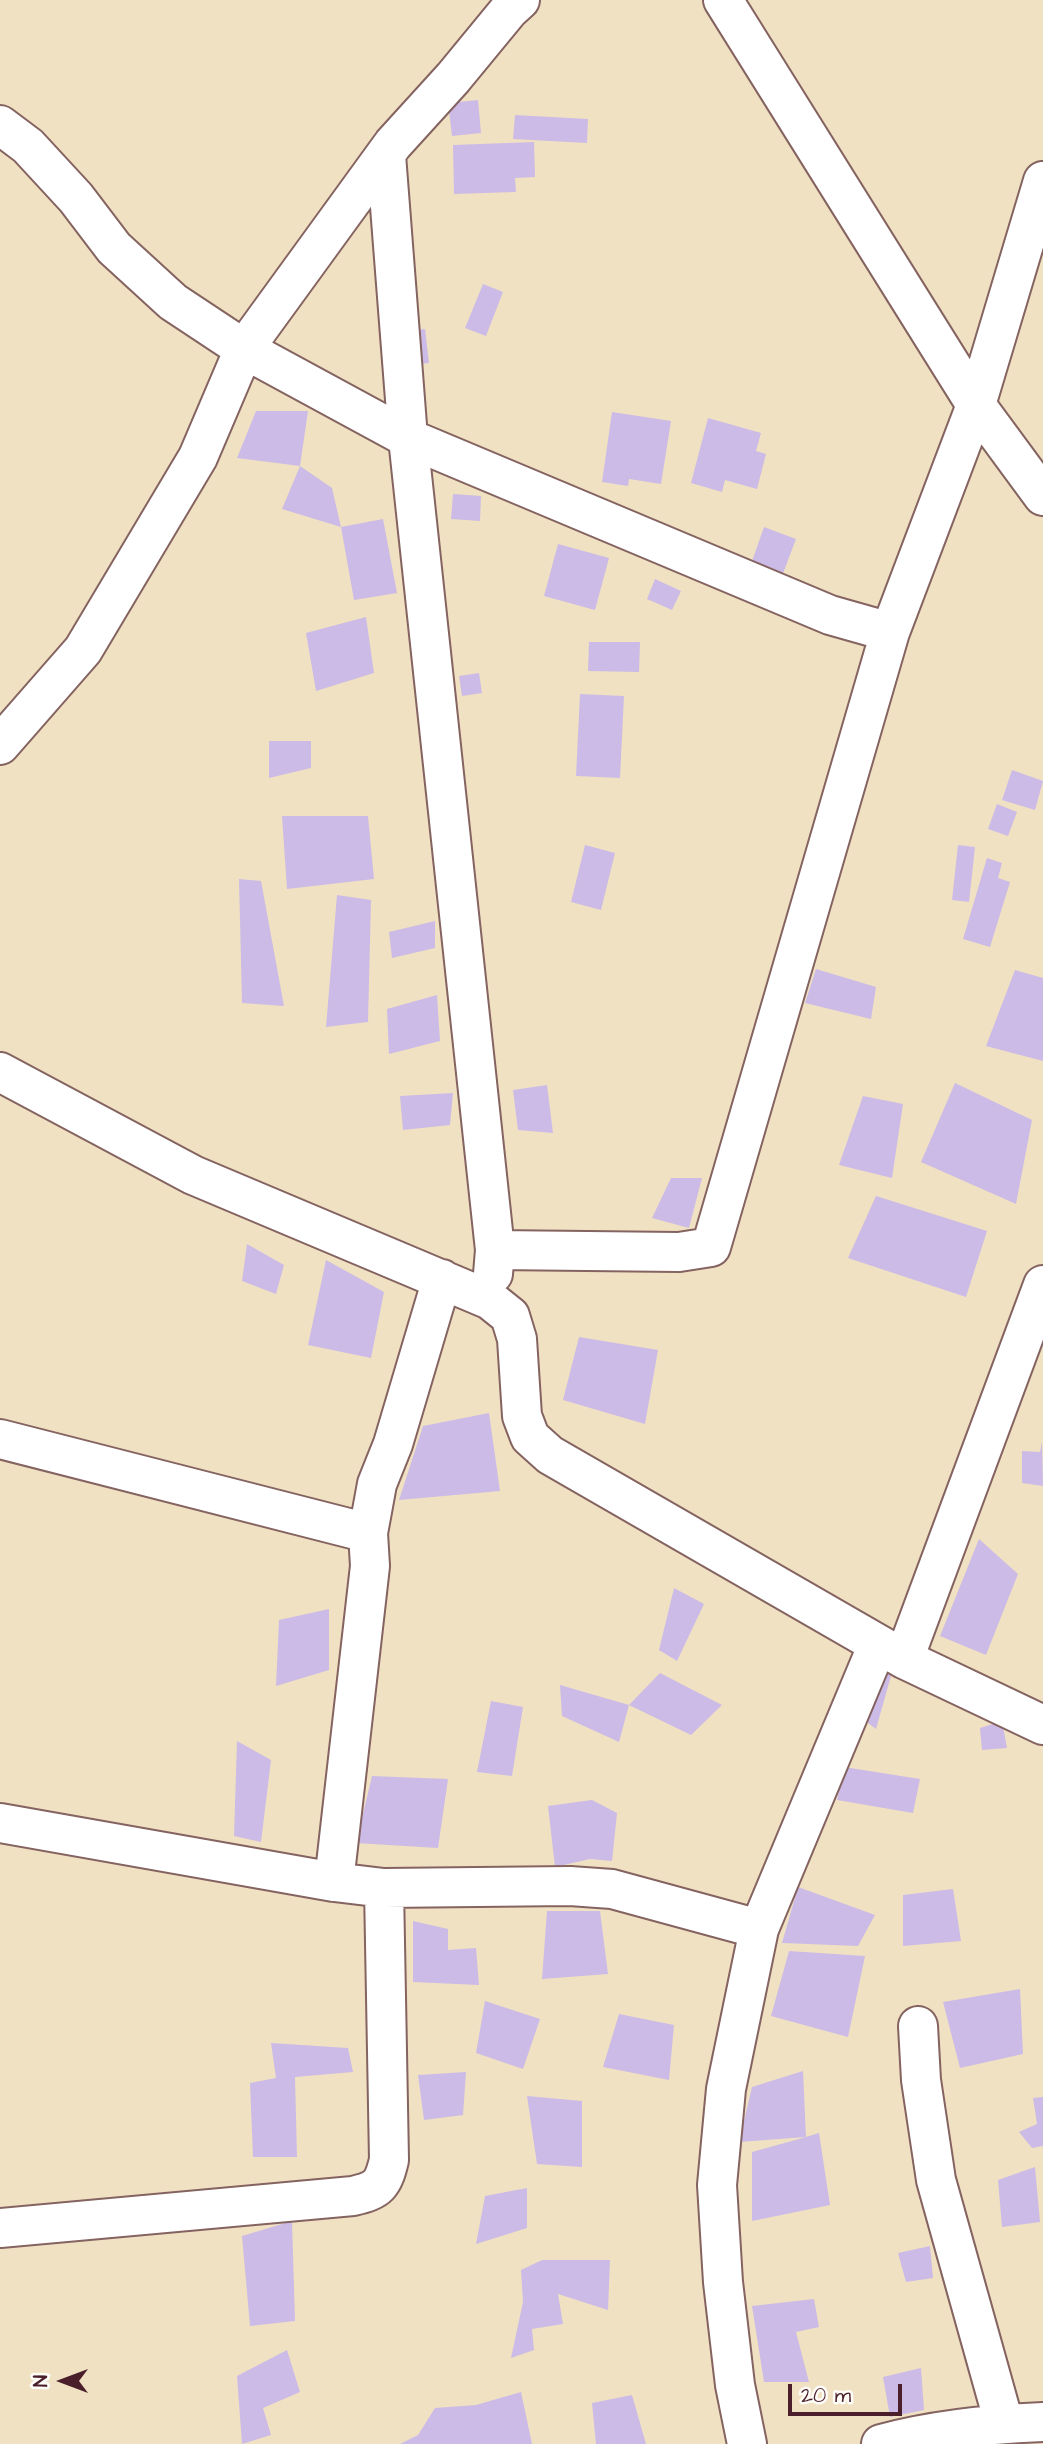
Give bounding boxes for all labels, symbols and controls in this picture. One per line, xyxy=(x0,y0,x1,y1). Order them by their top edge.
north arrow xyxy=(28,2346,98,2416)
scale bar xyxy=(791,2370,905,2414)
text: N xyxy=(28,2375,55,2387)
text: 20 m xyxy=(801,2381,851,2410)

